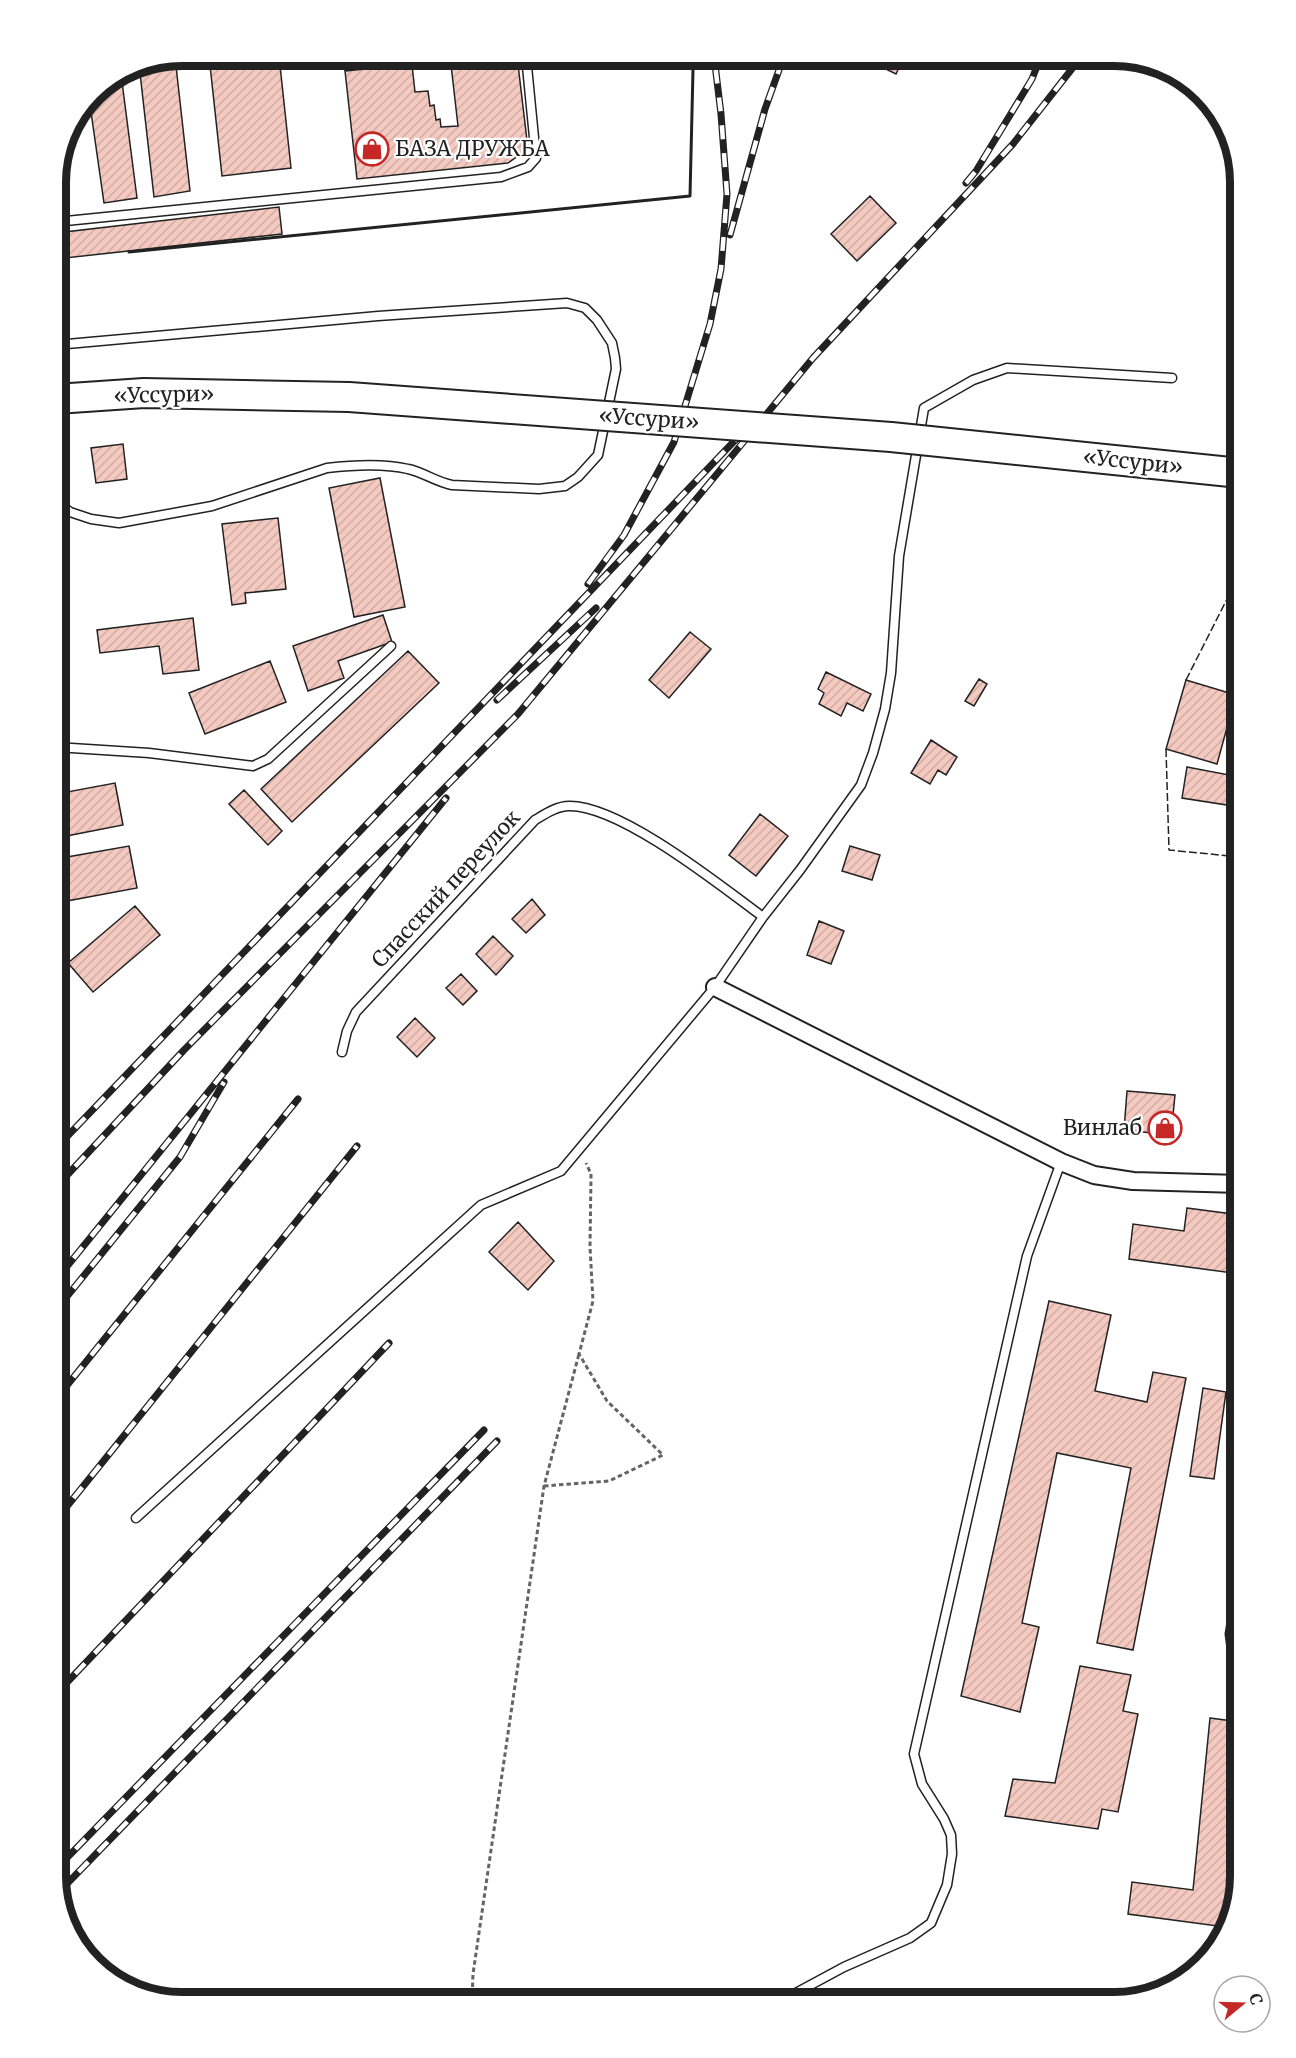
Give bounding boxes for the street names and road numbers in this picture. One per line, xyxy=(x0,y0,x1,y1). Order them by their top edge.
street label: «Уссури» xyxy=(113,380,215,409)
street label: «Уссури» xyxy=(598,402,700,435)
street label: «Уссури» xyxy=(1082,443,1185,480)
street label: Спасский переулок xyxy=(366,804,526,973)

